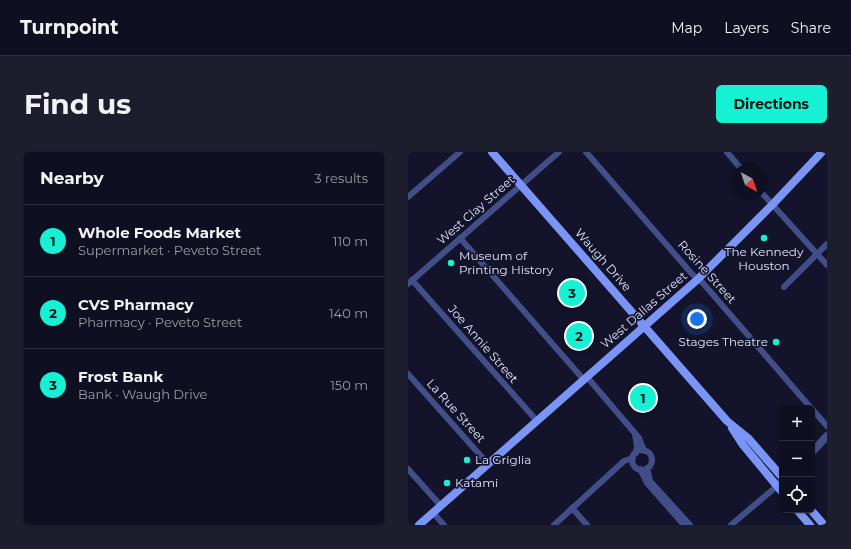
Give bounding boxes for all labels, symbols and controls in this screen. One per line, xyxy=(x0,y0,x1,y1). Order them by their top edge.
text: Turnpoint xyxy=(20,16,119,39)
text: Map xyxy=(671,19,702,37)
text: Layers xyxy=(724,19,769,37)
text: Share xyxy=(791,19,831,37)
button: Directions xyxy=(716,85,827,123)
text: Find us xyxy=(24,87,131,121)
north arrow xyxy=(731,164,767,200)
text: Nearby xyxy=(40,168,104,188)
text: 3 results xyxy=(314,170,368,186)
street label: West Clay Street xyxy=(434,172,518,248)
text: Whole Foods Market xyxy=(78,223,241,242)
street label: Waugh Drive xyxy=(572,225,635,294)
text: 1 xyxy=(50,233,56,249)
text: 110 m xyxy=(333,233,368,249)
marker: The Kennedy Houston xyxy=(759,233,769,243)
street label: Rosine Street xyxy=(675,237,740,307)
text: Supermarket · Peveto Street xyxy=(78,242,261,258)
place label: The Kennedy Houston xyxy=(725,244,804,273)
place label: Museum of Printing History xyxy=(459,248,554,277)
marker: Museum of Printing History xyxy=(446,258,456,268)
street label: West Dallas Street xyxy=(597,268,690,351)
pin: 3 xyxy=(559,278,585,308)
text: CVS Pharmacy xyxy=(78,295,193,314)
street label: Joe Annie Street xyxy=(445,301,521,386)
text: 2 xyxy=(49,305,57,321)
text: 140 m xyxy=(329,305,368,321)
your location xyxy=(687,309,707,329)
text: Pharmacy · Peveto Street xyxy=(78,314,242,330)
pin: 2 xyxy=(566,321,592,351)
place label: Stages Theatre xyxy=(679,334,768,349)
marker: Stages Theatre xyxy=(771,337,781,347)
text: Frost Bank xyxy=(78,367,163,386)
street label: La Rue Street xyxy=(424,376,489,446)
text: 3 xyxy=(49,377,57,393)
text: 150 m xyxy=(330,377,368,393)
pin: 1 xyxy=(630,383,656,413)
text: Bank · Waugh Drive xyxy=(78,386,207,402)
map controls xyxy=(779,405,815,513)
button: + xyxy=(779,405,815,441)
button: − xyxy=(779,441,815,477)
place label: La Griglia xyxy=(475,452,531,467)
marker: La Griglia xyxy=(462,455,472,465)
place label: Katami xyxy=(455,475,498,490)
button: locate xyxy=(779,477,815,513)
marker: Katami xyxy=(442,478,452,488)

